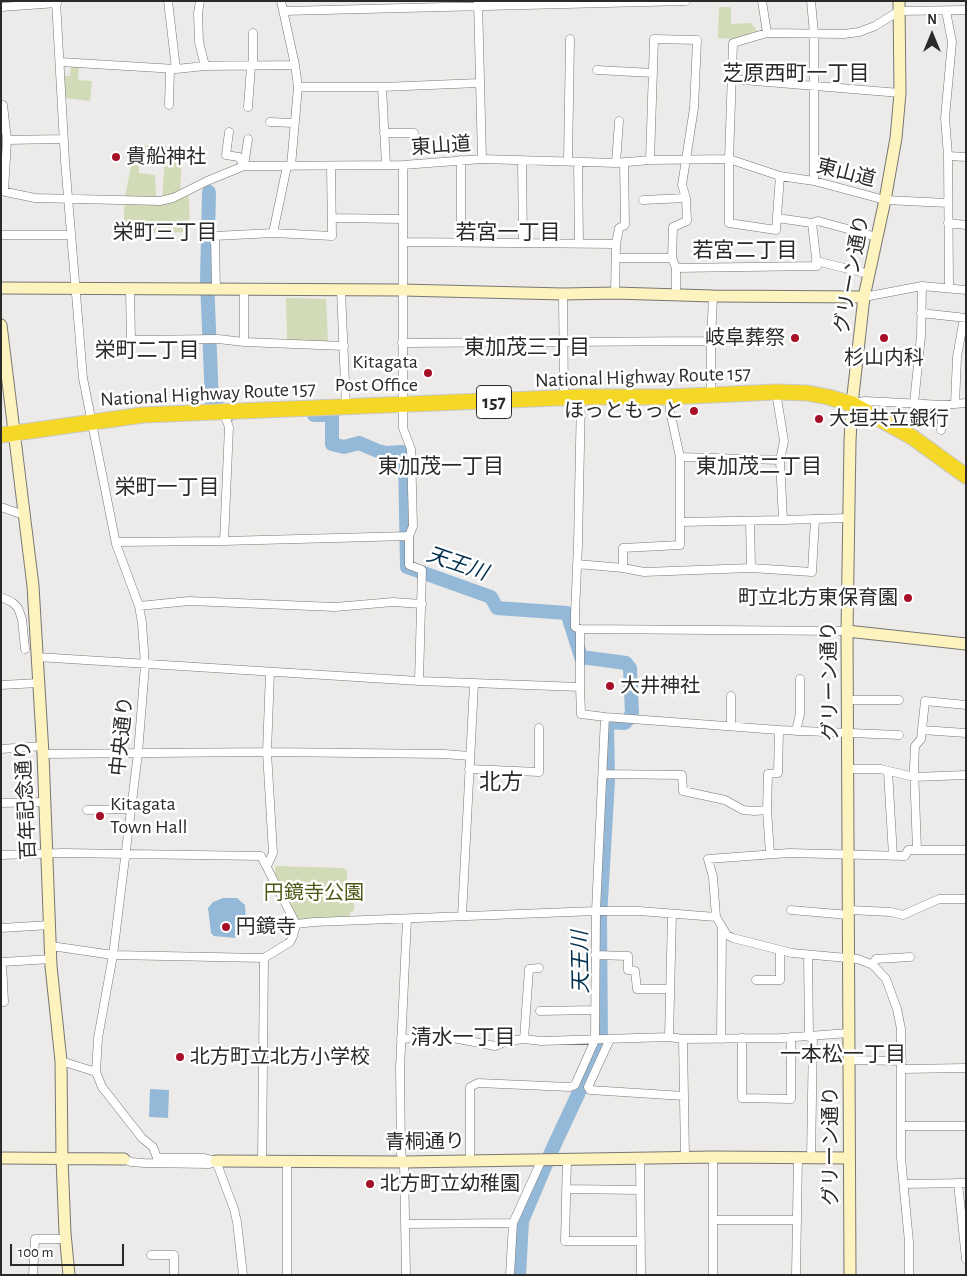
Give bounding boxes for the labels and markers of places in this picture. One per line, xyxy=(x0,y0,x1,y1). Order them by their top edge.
place label: 貴船神社 xyxy=(126,145,206,169)
marker: 貴船神社 xyxy=(110,151,122,163)
place label: 岐阜葬祭 xyxy=(705,326,785,350)
marker: 岐阜葬祭 xyxy=(789,332,801,344)
marker: 杉山内科 xyxy=(878,332,890,344)
place label: 杉山内科 xyxy=(844,346,924,370)
place label: Kitagata Post Office xyxy=(335,350,418,397)
marker: Kitagata Post Office xyxy=(422,367,434,379)
place label: ほっともっと xyxy=(564,399,684,423)
marker: ほっともっと xyxy=(688,405,700,417)
place label: 大垣共立銀行 xyxy=(829,407,949,431)
marker: 大垣共立銀行 xyxy=(813,413,825,425)
place label: 町立北方東保育園 xyxy=(738,586,898,610)
marker: 町立北方東保育園 xyxy=(902,592,914,604)
place label: 大井神社 xyxy=(620,674,700,698)
marker: 大井神社 xyxy=(604,680,616,692)
place label: Kitagata Town Hall xyxy=(110,792,188,839)
marker: Kitagata Town Hall xyxy=(94,810,106,822)
place label: 円鏡寺 xyxy=(236,915,296,939)
marker: 円鏡寺 xyxy=(220,921,232,933)
place label: 北方町立北方小学校 xyxy=(190,1045,370,1069)
marker: 北方町立北方小学校 xyxy=(174,1051,186,1063)
place label: 北方町立幼稚園 xyxy=(380,1172,520,1196)
marker: 北方町立幼稚園 xyxy=(364,1178,376,1190)

